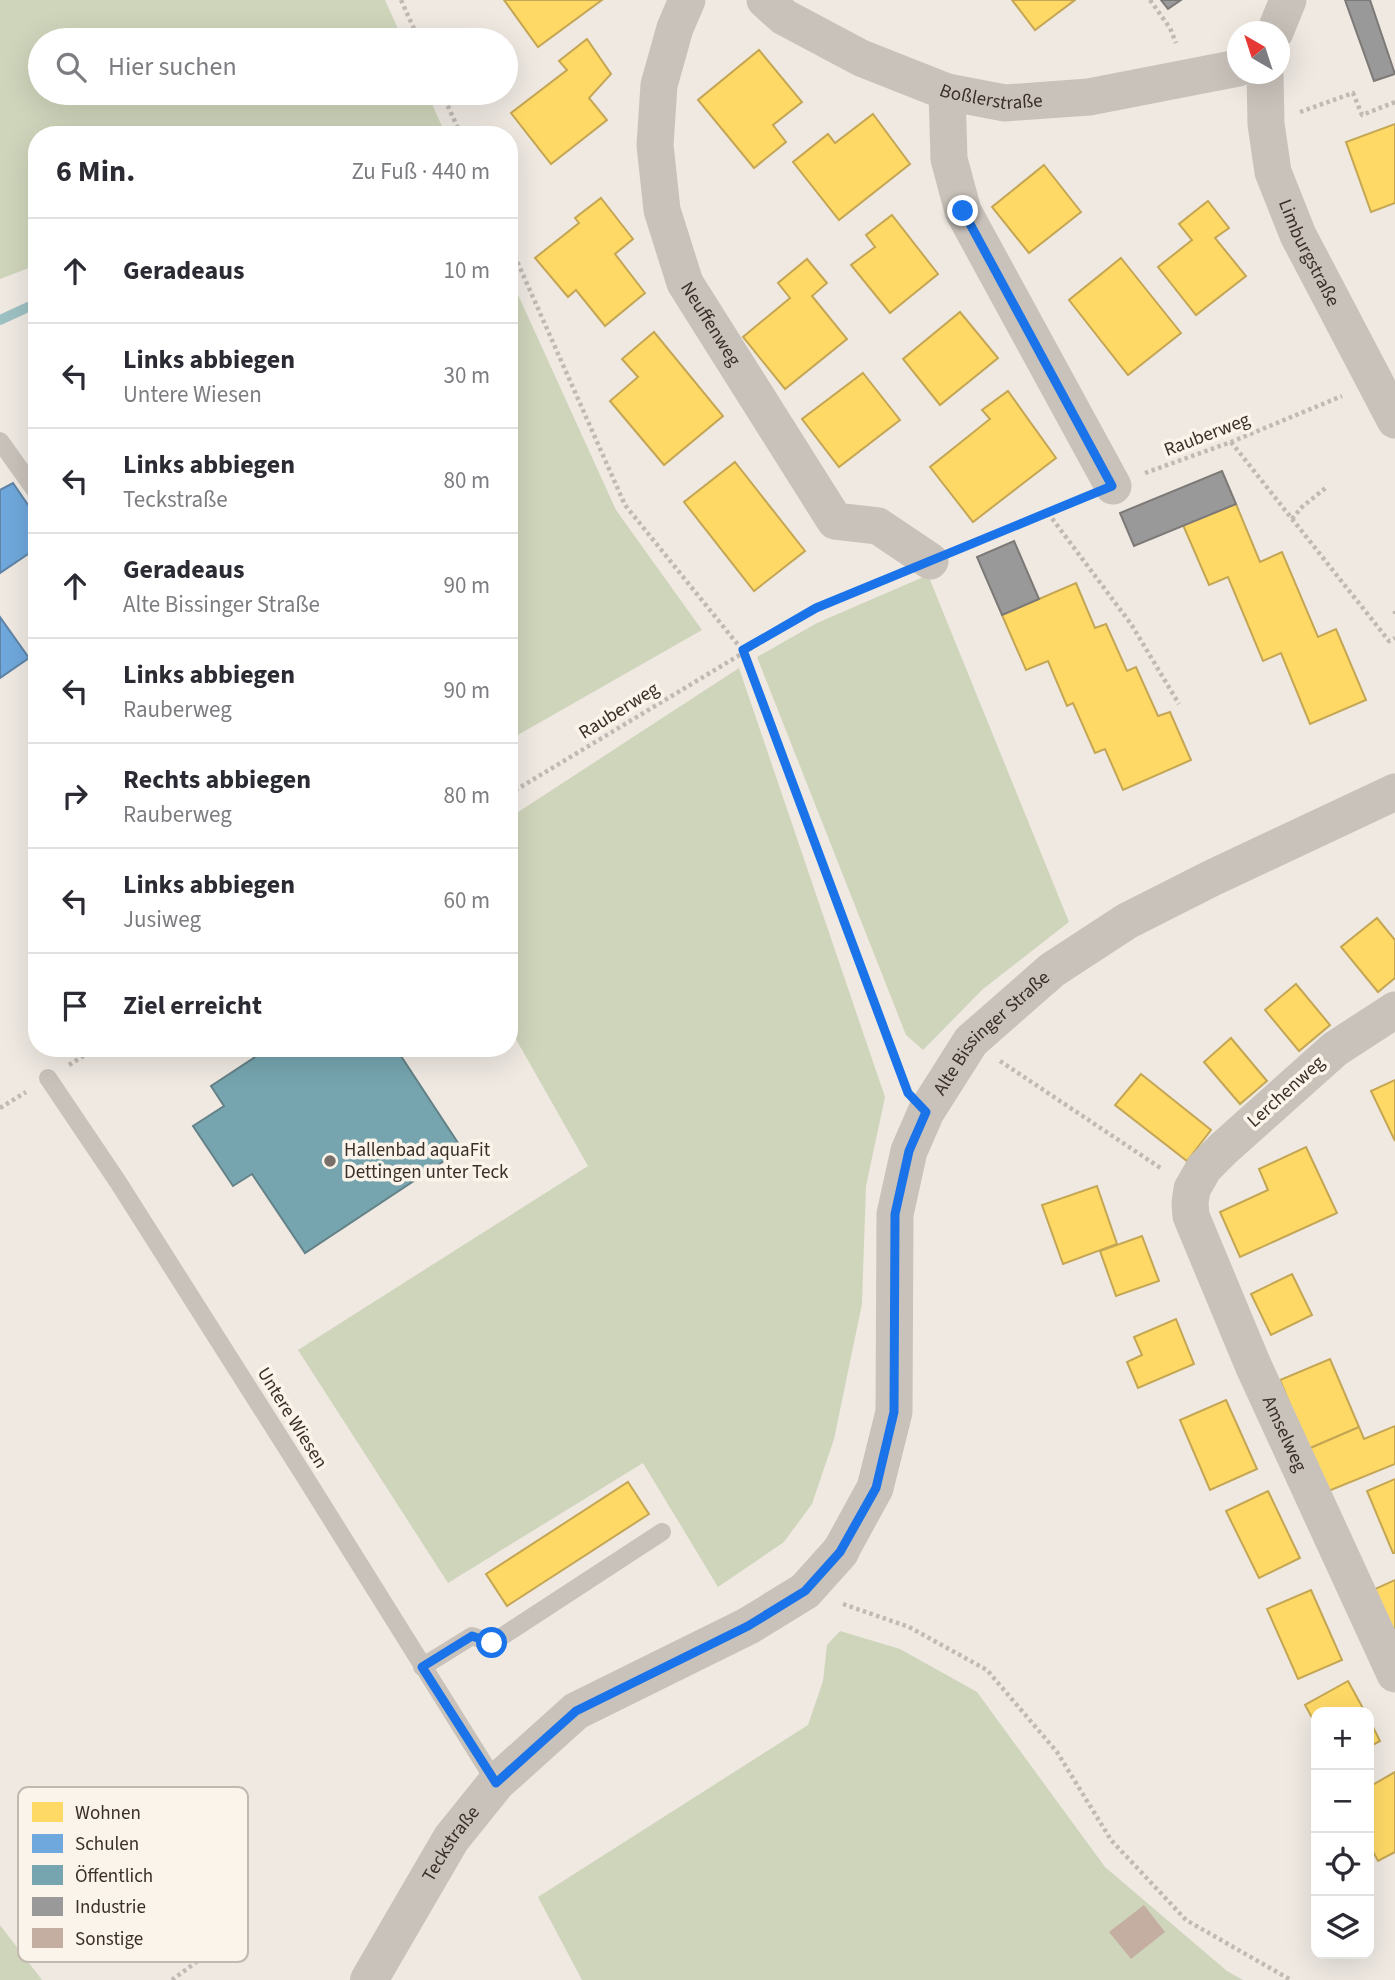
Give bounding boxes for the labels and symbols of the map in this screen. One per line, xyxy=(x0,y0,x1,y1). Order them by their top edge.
north arrow xyxy=(1227,21,1290,84)
street label: Boßlerstraße xyxy=(936,77,1043,117)
route end xyxy=(947,195,978,226)
street label: Limburgstraße xyxy=(1272,195,1347,311)
street label: Neuffenweg xyxy=(674,276,748,372)
street label: Rauberweg xyxy=(1160,406,1254,464)
street label: Rauberweg xyxy=(574,676,665,746)
street label: Alte Bissinger Straße xyxy=(926,964,1056,1101)
street label: Lerchenweg xyxy=(1241,1050,1331,1134)
place label: Hallenbad aquaFit Dettingen unter Teck xyxy=(344,1137,509,1186)
marker: Hallenbad aquaFit Dettingen unter Teck xyxy=(322,1153,338,1169)
street label: Untere Wiesen xyxy=(250,1362,334,1474)
street label: Amselweg xyxy=(1255,1391,1314,1476)
route start xyxy=(476,1627,507,1658)
legend xyxy=(18,1787,248,1962)
text: Wohnen xyxy=(75,1800,141,1827)
street label: Teckstraße xyxy=(415,1800,486,1887)
text: Schulen xyxy=(75,1831,139,1858)
text: Öffentlich xyxy=(75,1863,153,1890)
text: Industrie xyxy=(75,1894,146,1921)
text: Sonstige xyxy=(75,1926,143,1953)

